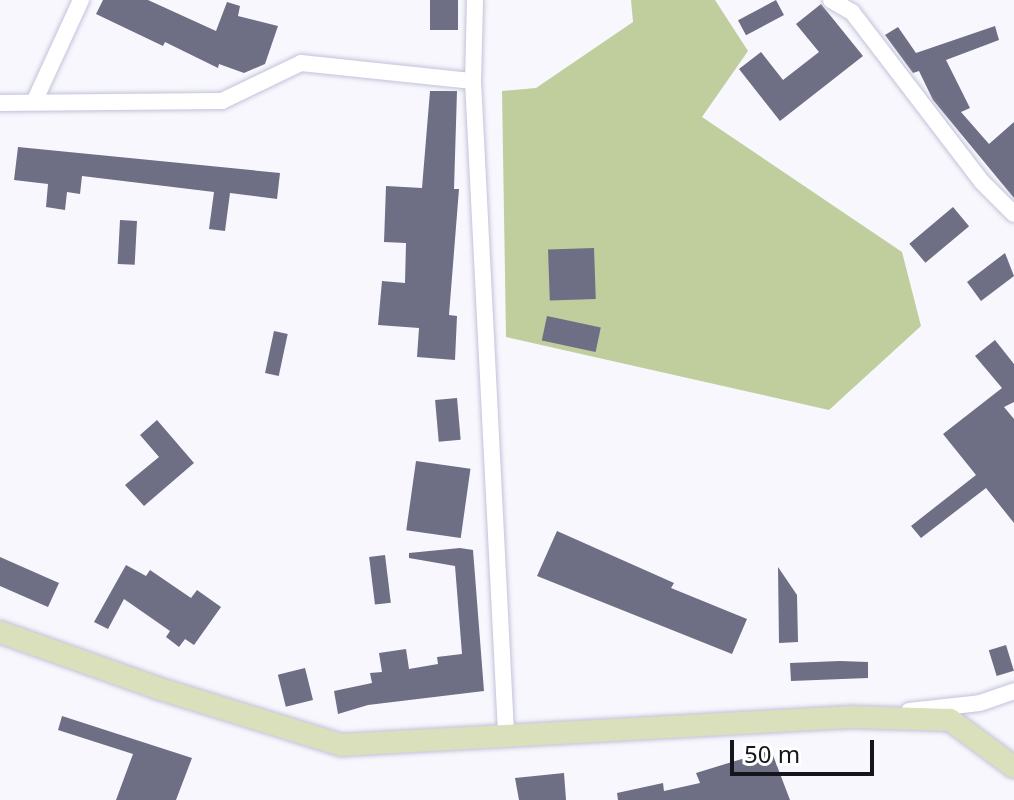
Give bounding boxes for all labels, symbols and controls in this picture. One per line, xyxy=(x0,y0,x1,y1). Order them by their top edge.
scale bar xyxy=(734,724,878,774)
text: 50 m xyxy=(744,737,800,770)

